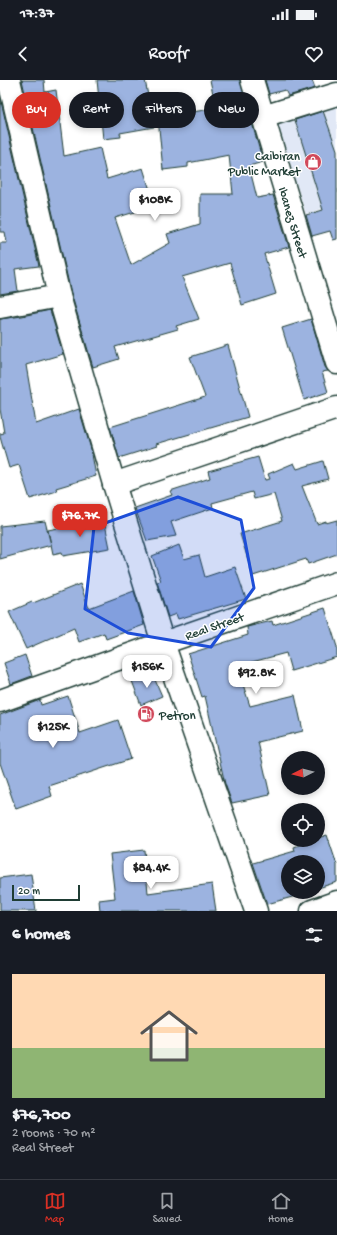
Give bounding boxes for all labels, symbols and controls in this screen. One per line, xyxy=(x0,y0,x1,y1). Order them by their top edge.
text: 17:37 xyxy=(20,5,54,23)
icon: back xyxy=(12,43,34,65)
icon: heart xyxy=(303,43,325,65)
text: Roofr xyxy=(149,44,189,65)
chip: Buy xyxy=(12,92,61,128)
chip: Rent xyxy=(69,92,124,128)
chip: Filters xyxy=(132,92,196,128)
chip: New xyxy=(204,92,259,128)
place label: Caibiran Public Market xyxy=(227,150,302,180)
shop icon: Caibiran Public Market xyxy=(303,152,323,172)
street label: Ibanez Street xyxy=(274,185,310,262)
pin: $108K xyxy=(127,188,183,222)
text: $108K xyxy=(139,193,171,208)
pin: $76.7K xyxy=(47,504,113,538)
text: $76.7K xyxy=(61,509,99,524)
street label: Real Street xyxy=(183,610,248,644)
pin: $156K xyxy=(119,655,175,689)
text: $156K xyxy=(131,660,163,675)
pin: $92.8K xyxy=(223,661,289,695)
text: $92.8K xyxy=(237,666,275,681)
fuel station icon: Petron xyxy=(136,704,156,724)
place label: Petron xyxy=(158,709,197,724)
pin: $125K xyxy=(25,715,81,749)
text: $125K xyxy=(37,720,69,735)
north arrow xyxy=(281,751,325,795)
map controls xyxy=(281,751,325,899)
button: locate xyxy=(281,803,325,847)
button: layers xyxy=(281,855,325,899)
pin: $84.4K xyxy=(118,856,184,890)
text: $84.4K xyxy=(133,861,169,876)
scale bar xyxy=(12,883,80,902)
text: 20 m xyxy=(18,886,40,898)
icon: filters xyxy=(303,924,325,946)
text: 6 homes xyxy=(12,925,70,945)
icon: home xyxy=(133,1000,205,1072)
text: $76,700 xyxy=(12,1106,71,1126)
text: 2 rooms · 70 m² xyxy=(12,1126,95,1141)
text: Real Street xyxy=(12,1141,73,1156)
tab: Map xyxy=(44,1190,66,1226)
tab: Saved xyxy=(153,1190,181,1226)
tab: Home xyxy=(268,1190,293,1226)

